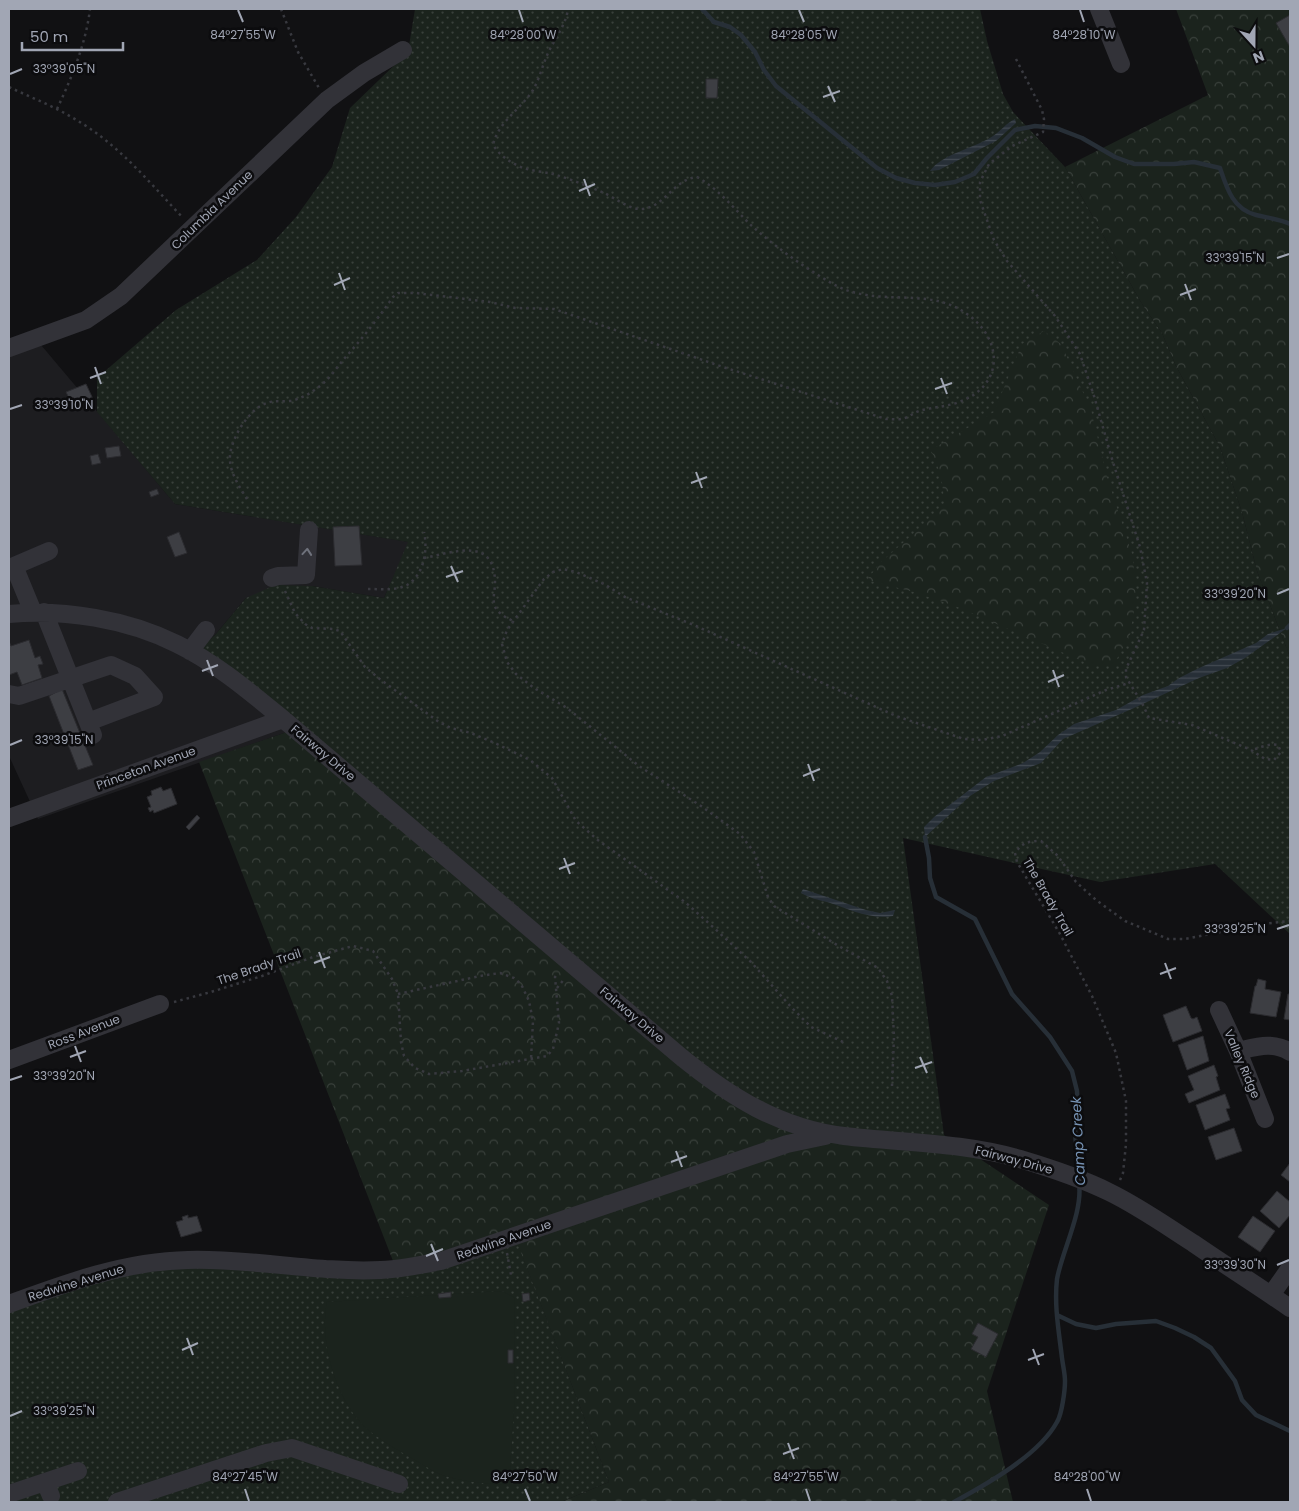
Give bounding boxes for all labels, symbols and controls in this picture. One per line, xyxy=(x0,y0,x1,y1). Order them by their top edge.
scale bar xyxy=(22,20,124,52)
north arrow xyxy=(1229,20,1279,70)
text: 50 m xyxy=(30,26,68,47)
text: 84°27'55"W xyxy=(210,26,276,43)
text: 84°28'00"W xyxy=(490,26,557,43)
text: 84°28'05"W xyxy=(771,26,838,43)
text: 84°28'10"W xyxy=(1052,26,1116,43)
text: N xyxy=(1250,46,1267,68)
text: 33°39'05"N xyxy=(33,60,95,77)
street label: Columbia Avenue xyxy=(167,166,256,253)
text: 33°39'15"N xyxy=(1206,249,1264,266)
text: 33°39'10"N xyxy=(35,396,93,413)
one-way arrow xyxy=(302,548,313,556)
text: 33°39'20"N xyxy=(1204,585,1266,602)
street label: Fairway Drive xyxy=(287,721,359,785)
text: 33°39'15"N xyxy=(35,731,93,748)
street label: Princeton Avenue xyxy=(94,742,198,793)
street label: The Brady Trail xyxy=(1019,854,1078,939)
text: 33°39'25"N xyxy=(1204,920,1266,937)
street label: The Brady Trail xyxy=(215,944,303,989)
street label: Fairway Drive xyxy=(596,983,668,1047)
street label: Ross Avenue xyxy=(45,1010,122,1053)
street label: Valley Ridge xyxy=(1220,1027,1265,1101)
text: 33°39'20"N xyxy=(33,1067,95,1084)
water label: Camp Creek xyxy=(1066,1095,1090,1186)
street label: Fairway Drive xyxy=(973,1141,1055,1178)
street label: Redwine Avenue xyxy=(454,1215,553,1264)
text: 33°39'30"N xyxy=(1204,1256,1266,1273)
street label: Redwine Avenue xyxy=(26,1260,126,1305)
text: 33°39'25"N xyxy=(33,1402,95,1419)
text: 84°27'45"W xyxy=(212,1468,278,1485)
text: 84°27'50"W xyxy=(492,1468,558,1485)
text: 84°27'55"W xyxy=(773,1468,839,1485)
text: 84°28'00"W xyxy=(1054,1468,1121,1485)

